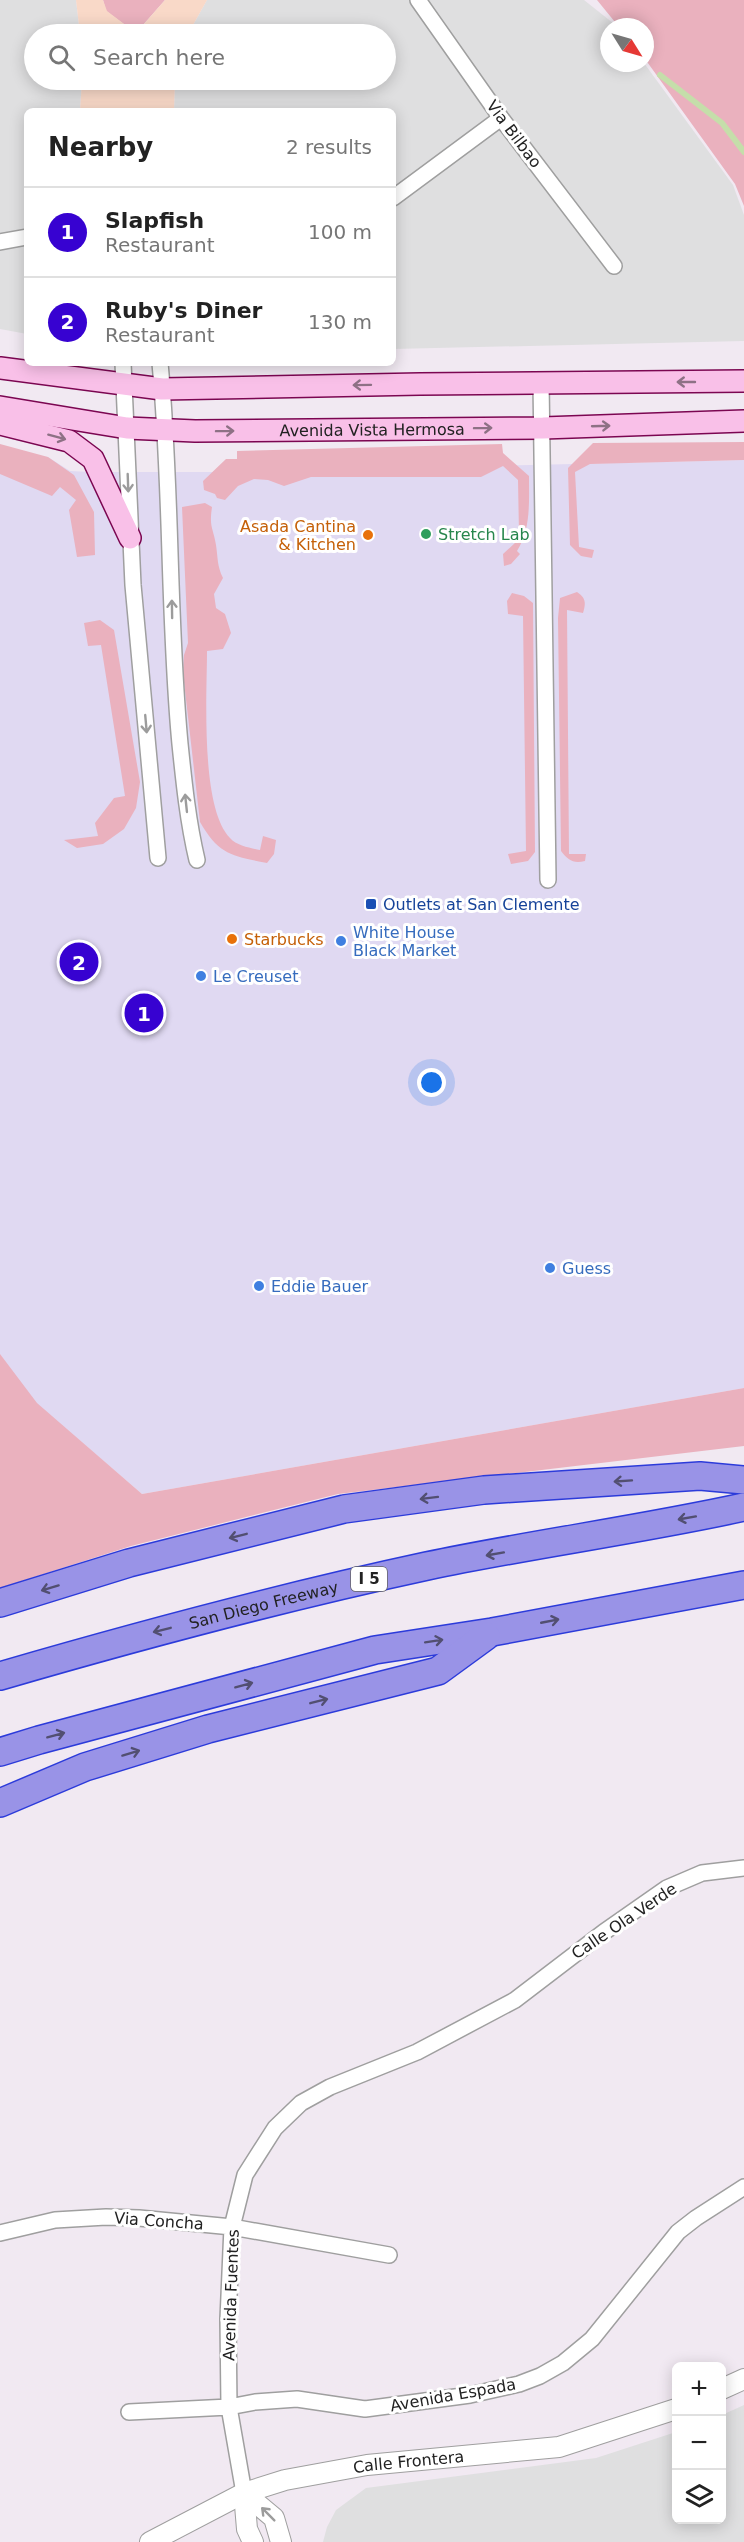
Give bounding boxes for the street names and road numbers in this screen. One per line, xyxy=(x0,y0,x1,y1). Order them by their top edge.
street label: Via Bilbao xyxy=(482,97,546,171)
street label: Avenida Vista Hermosa xyxy=(279,419,465,440)
road number: I 5 xyxy=(351,1567,387,1591)
street label: San Diego Freeway xyxy=(187,1577,340,1633)
street label: Calle Ola Verde xyxy=(568,1879,680,1963)
street label: Via Concha xyxy=(114,2208,204,2234)
street label: Avenida Fuentes xyxy=(219,2229,243,2361)
street label: Avenida Espada xyxy=(389,2375,517,2415)
street label: Calle Frontera xyxy=(351,2446,465,2477)

